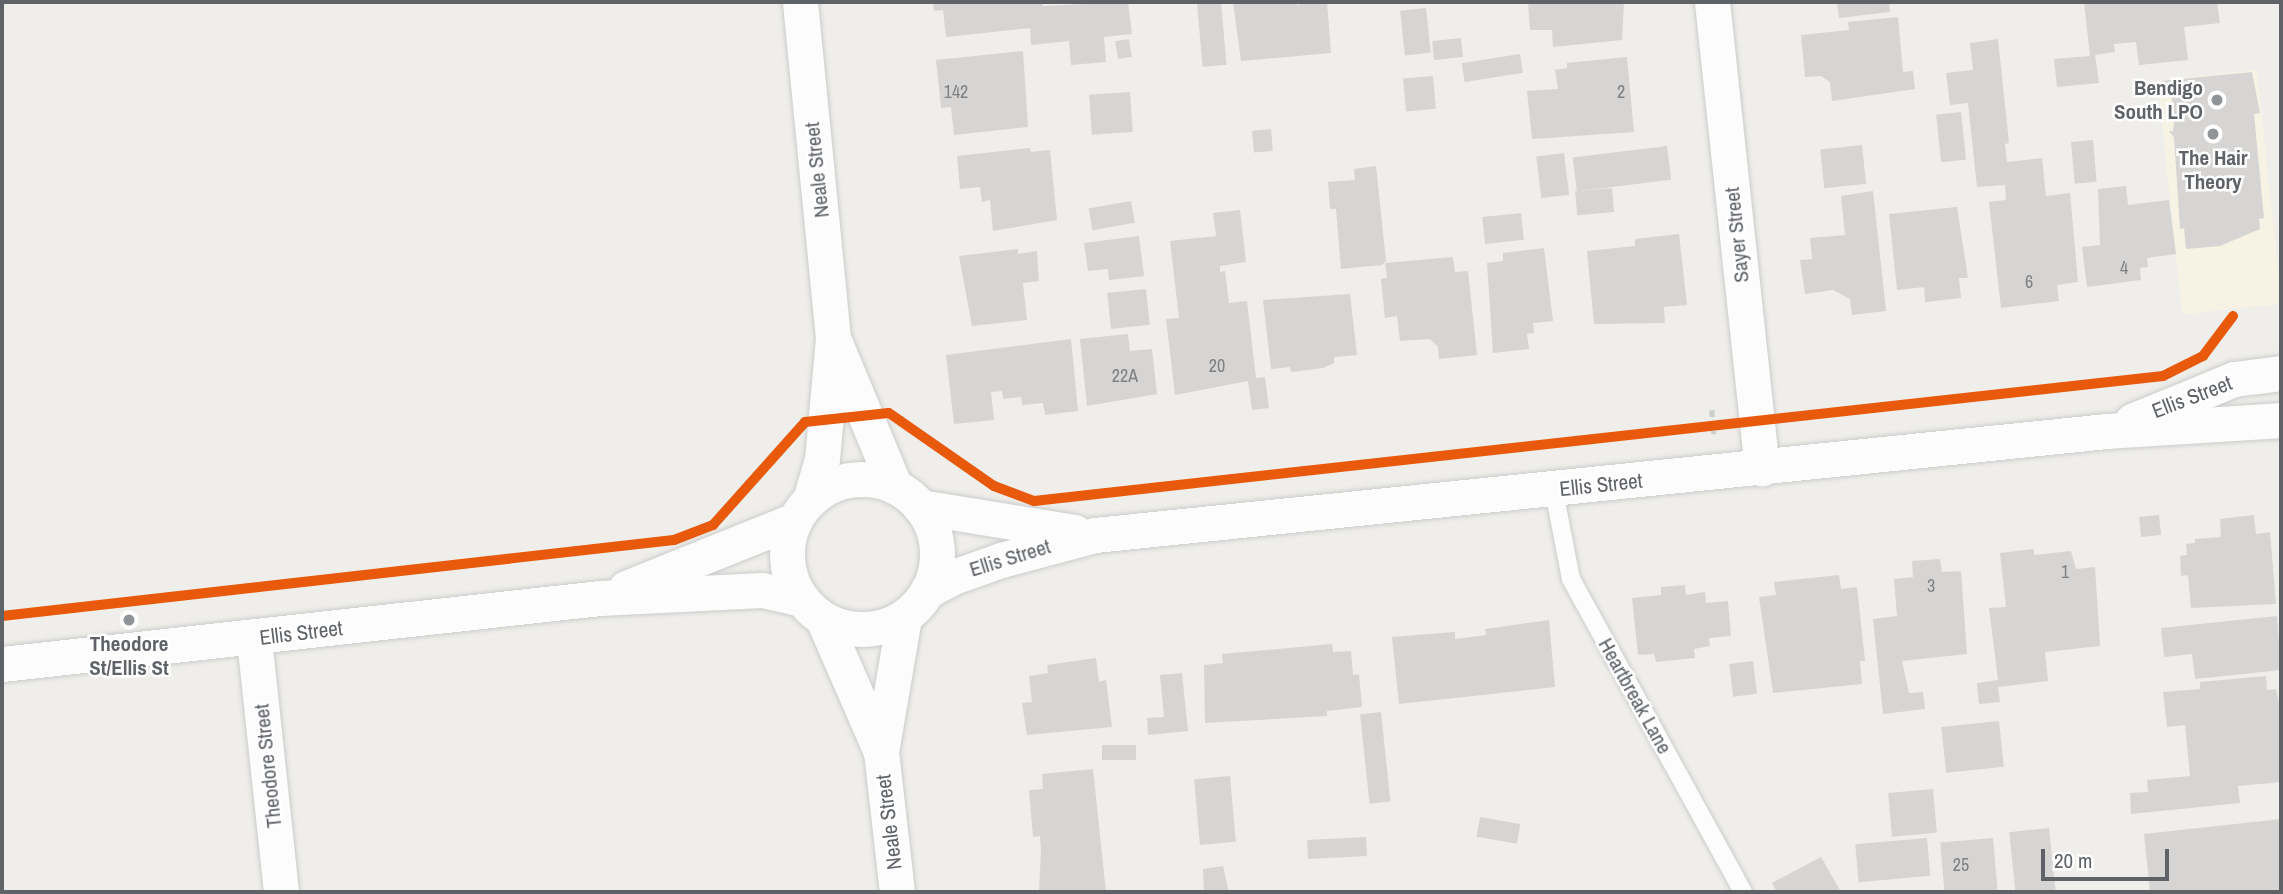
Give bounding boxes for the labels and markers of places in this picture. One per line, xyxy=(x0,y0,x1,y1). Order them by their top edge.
place label: Bendigo South LPO xyxy=(2114,75,2203,125)
marker: Bendigo South LPO xyxy=(2209,92,2225,108)
marker: The Hair Theory xyxy=(2205,126,2221,142)
place label: The Hair Theory xyxy=(2179,145,2247,195)
marker: Theodore St/Ellis St xyxy=(121,612,137,628)
place label: Theodore St/Ellis St xyxy=(89,631,169,681)

